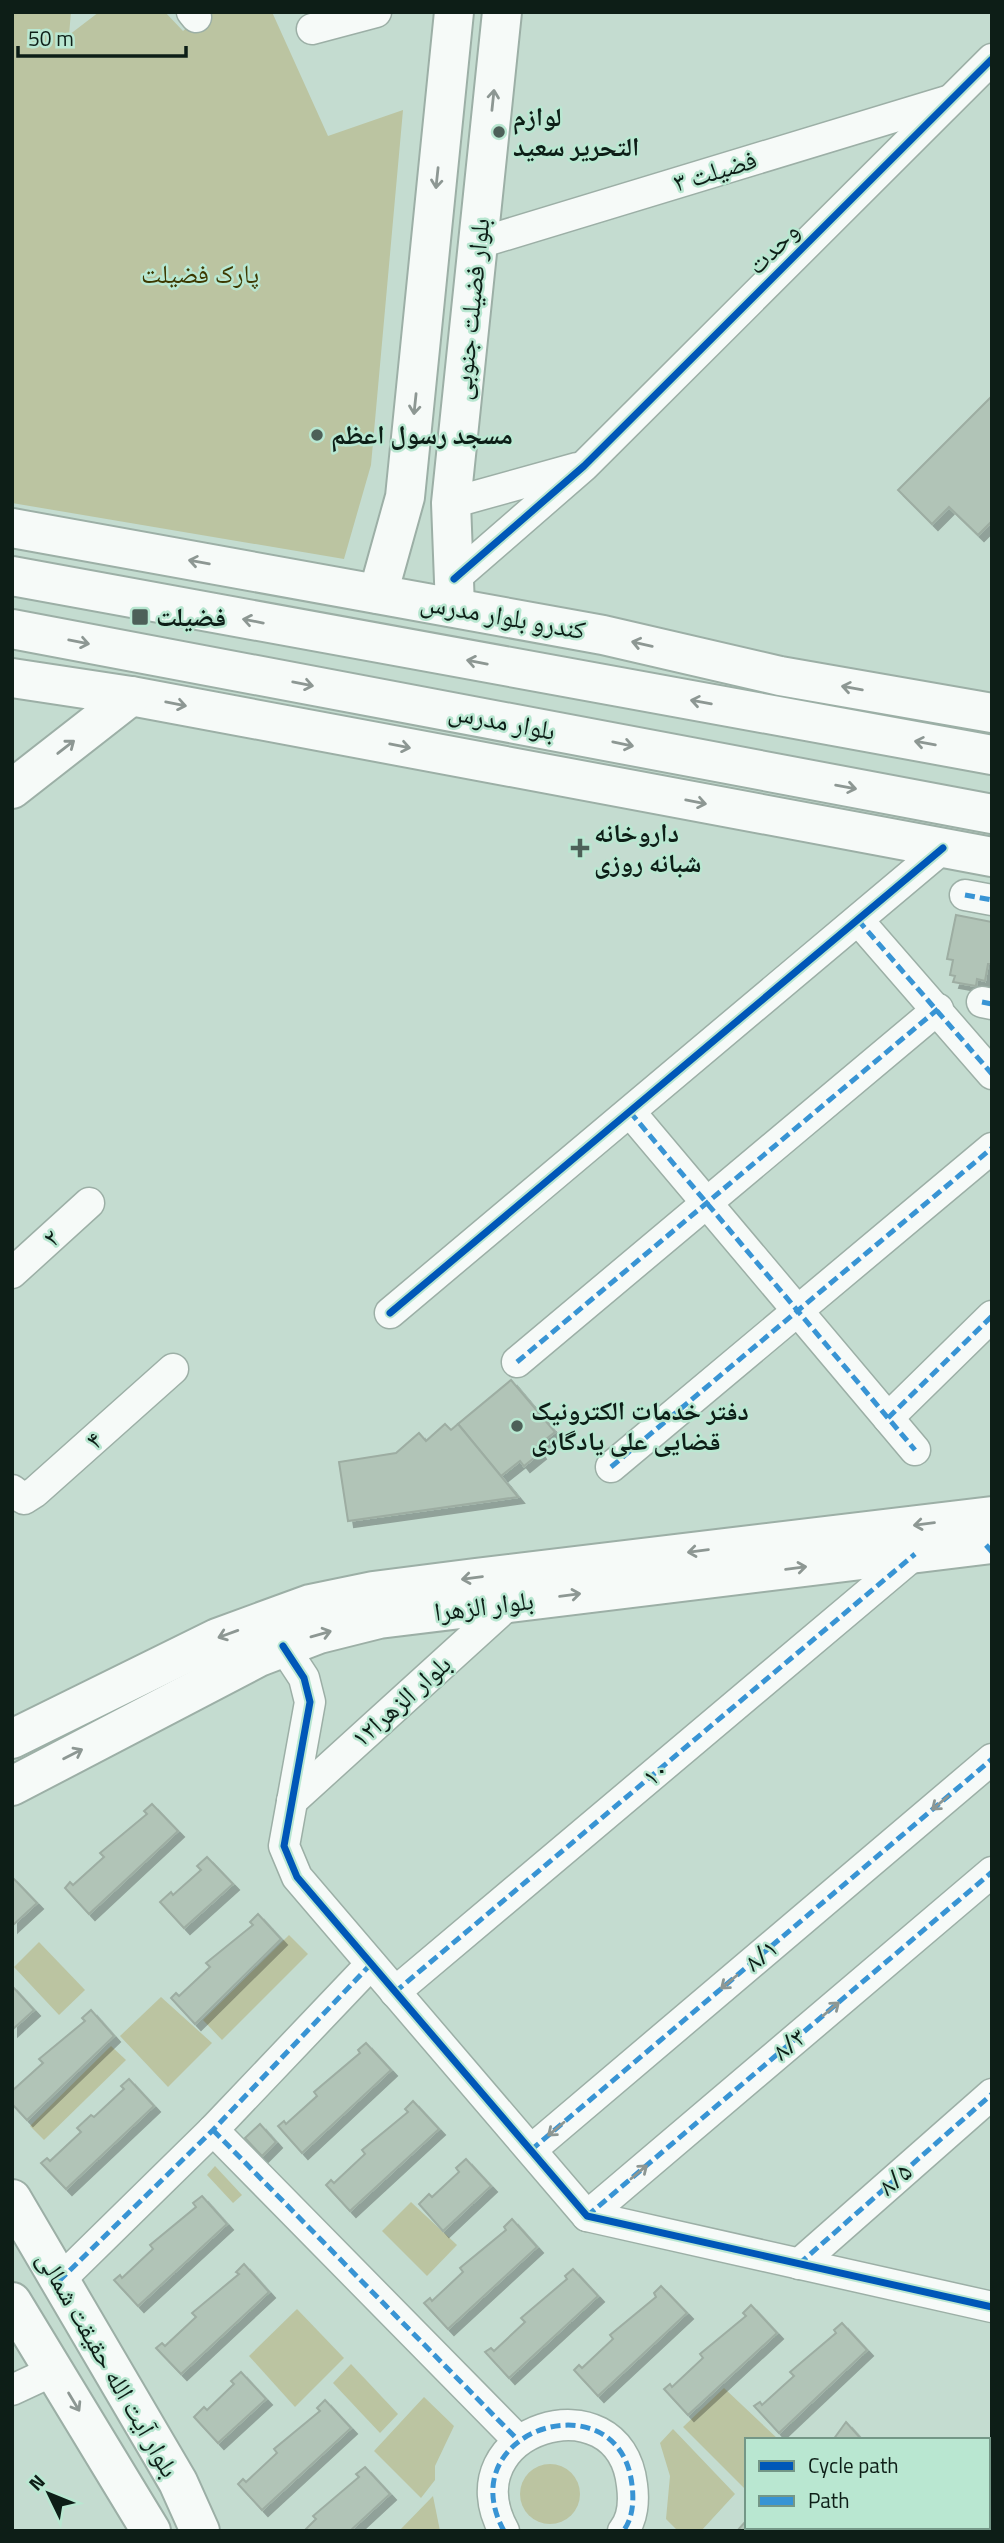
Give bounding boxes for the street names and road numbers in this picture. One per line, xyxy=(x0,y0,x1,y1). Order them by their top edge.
street label: فضیلت ۳ xyxy=(668,139,761,202)
street label: وحدت xyxy=(737,212,808,283)
street label: بلوار فضیلت جنوبی xyxy=(442,216,499,402)
street label: کندرو بلوار مدرس xyxy=(418,582,589,649)
street label: بلوار مدرس xyxy=(445,691,559,750)
street label: ۲ xyxy=(33,1219,68,1256)
street label: ۴ xyxy=(76,1421,111,1458)
street label: بلوار الزهرا xyxy=(432,1580,536,1631)
street label: بلوار الزهرا۱۲ xyxy=(342,1645,459,1756)
street label: ۱۰ xyxy=(633,1750,676,1795)
street label: ۸/۱ xyxy=(735,1929,786,1981)
street label: ۸/۳ xyxy=(763,2018,814,2070)
street label: ۸/۵ xyxy=(869,2153,920,2205)
street label: بلوار آیت الله حقیقت شمالی xyxy=(28,2243,189,2484)

